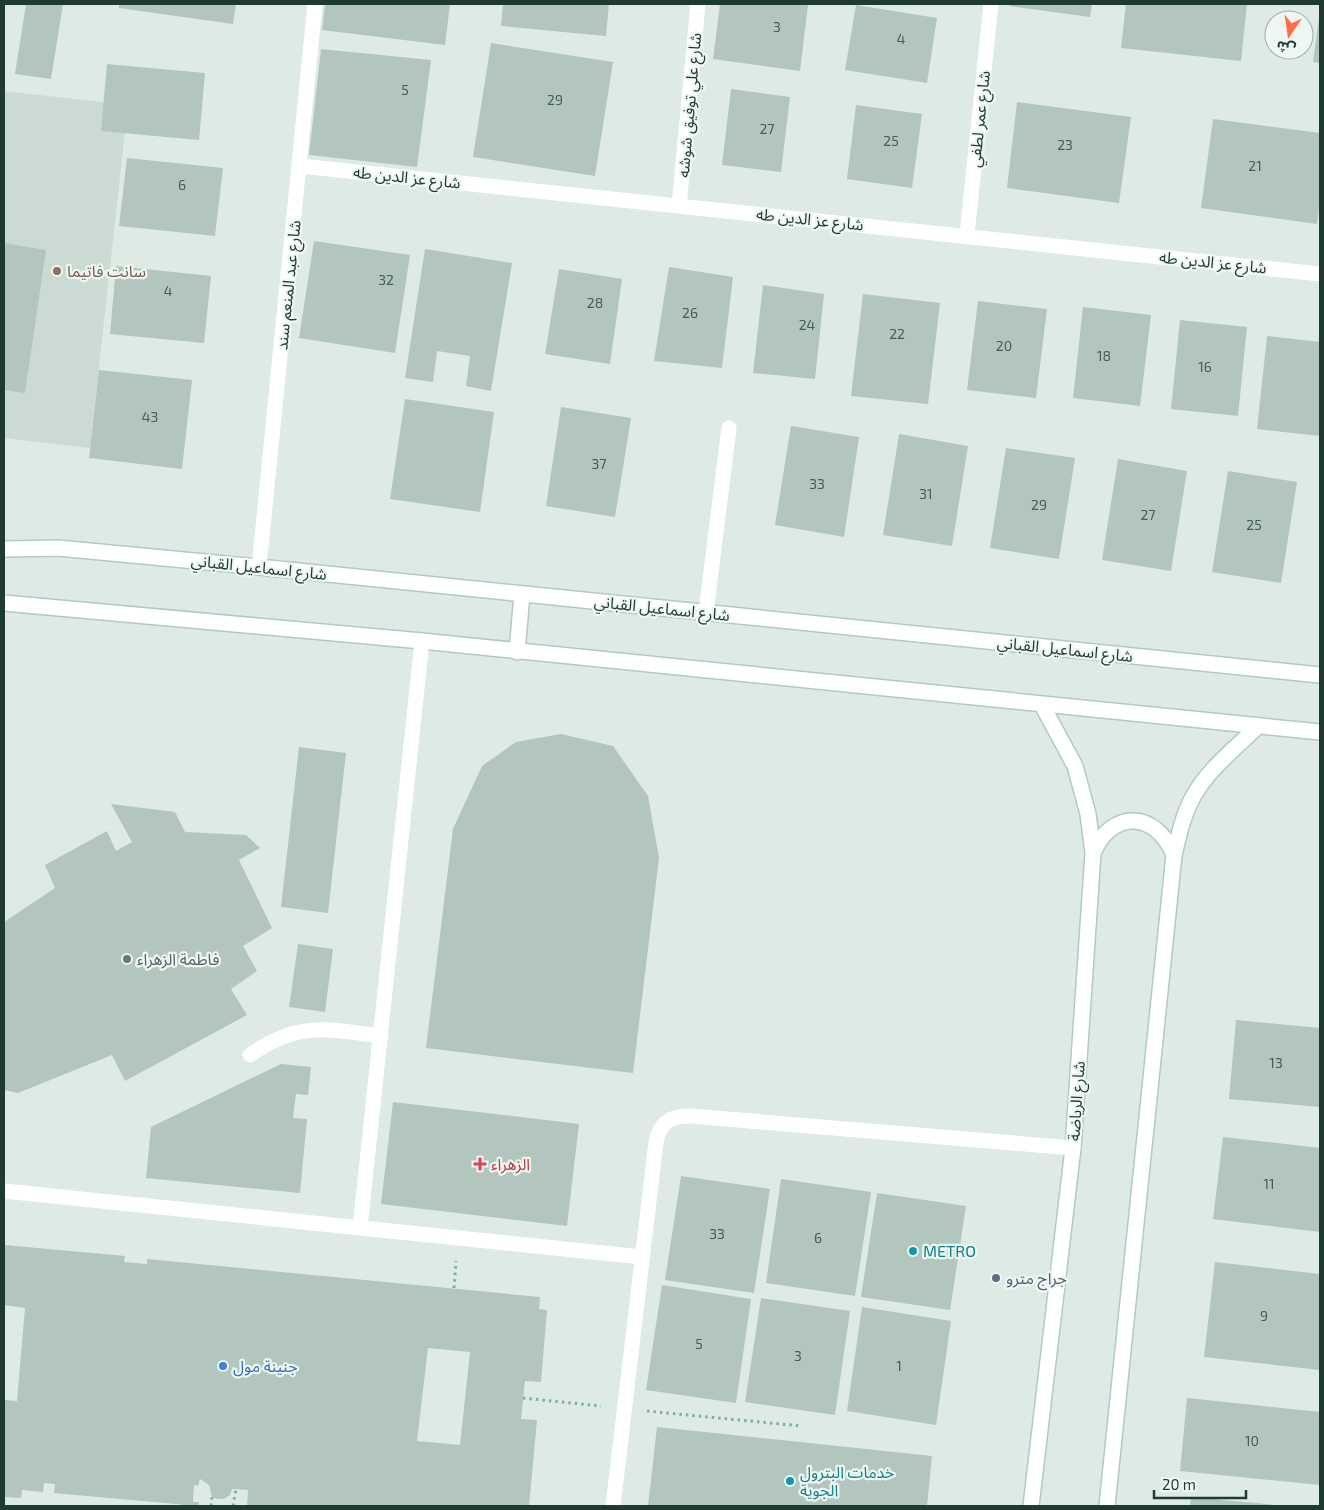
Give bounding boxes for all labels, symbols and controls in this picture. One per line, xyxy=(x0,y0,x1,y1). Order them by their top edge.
north arrow xyxy=(1264,10,1314,60)
house number: 3 xyxy=(773,18,781,35)
house number: 4 xyxy=(897,30,905,47)
street label: شارع علي توفيق شوشه xyxy=(673,32,708,179)
text: ش xyxy=(1275,38,1297,59)
street label: شارع عمر لطفي xyxy=(964,70,997,169)
house number: 5 xyxy=(401,81,409,98)
house number: 29 xyxy=(547,91,563,108)
house number: 27 xyxy=(759,120,775,137)
house number: 25 xyxy=(883,132,899,149)
house number: 23 xyxy=(1057,136,1073,153)
house number: 21 xyxy=(1248,157,1262,174)
street label: شارع عز الدين طه xyxy=(352,161,462,196)
house number: 6 xyxy=(178,176,186,193)
street label: شارع عز الدين طه xyxy=(755,203,865,238)
street label: شارع عبد المنعم سند xyxy=(271,219,308,351)
street label: شارع عز الدين طه xyxy=(1158,246,1268,281)
place label: سانت فاتيما xyxy=(67,261,146,280)
marker: سانت فاتيما xyxy=(51,265,63,277)
house number: 32 xyxy=(378,271,394,288)
house number: 4 xyxy=(164,282,172,299)
house number: 28 xyxy=(587,294,603,311)
house number: 26 xyxy=(682,304,698,321)
house number: 24 xyxy=(799,316,815,333)
house number: 22 xyxy=(889,325,905,342)
house number: 20 xyxy=(996,337,1012,354)
house number: 18 xyxy=(1097,347,1111,364)
house number: 16 xyxy=(1198,358,1212,375)
house number: 43 xyxy=(142,408,158,425)
house number: 37 xyxy=(592,455,606,472)
house number: 33 xyxy=(809,475,825,492)
house number: 31 xyxy=(919,485,933,502)
house number: 29 xyxy=(1031,496,1047,513)
house number: 27 xyxy=(1140,506,1156,523)
house number: 25 xyxy=(1246,516,1262,533)
street label: شارع اسماعيل القباني xyxy=(190,550,328,587)
street label: شارع اسماعيل القباني xyxy=(593,591,731,628)
street label: شارع اسماعيل القباني xyxy=(996,632,1134,669)
place label: فاطمة الزهراء xyxy=(137,949,219,969)
marker: فاطمة الزهراء xyxy=(121,953,133,965)
house number: 13 xyxy=(1269,1054,1283,1071)
street label: شارع الرياضة xyxy=(1063,1060,1092,1142)
place label: الزهراء xyxy=(491,1154,530,1174)
marker: الزهراء xyxy=(473,1157,487,1171)
house number: 11 xyxy=(1263,1175,1275,1192)
house number: 33 xyxy=(709,1225,725,1242)
house number: 6 xyxy=(814,1229,822,1246)
place label: METRO xyxy=(923,1241,976,1260)
marker: METRO xyxy=(907,1245,919,1257)
place label: جراج مترو xyxy=(1006,1268,1067,1291)
marker: جراج مترو xyxy=(990,1272,1002,1284)
house number: 9 xyxy=(1260,1307,1268,1324)
house number: 5 xyxy=(695,1335,703,1352)
house number: 3 xyxy=(794,1347,802,1364)
place label: جنينة مول xyxy=(233,1356,298,1377)
house number: 1 xyxy=(896,1357,902,1374)
marker: جنينة مول xyxy=(217,1360,229,1372)
house number: 10 xyxy=(1245,1432,1259,1449)
place label: خدمات البترول الجوية xyxy=(800,1462,894,1500)
scale bar xyxy=(1154,1468,1246,1500)
marker: خدمات البترول الجوية xyxy=(784,1475,796,1487)
text: 20 m xyxy=(1162,1475,1196,1493)

